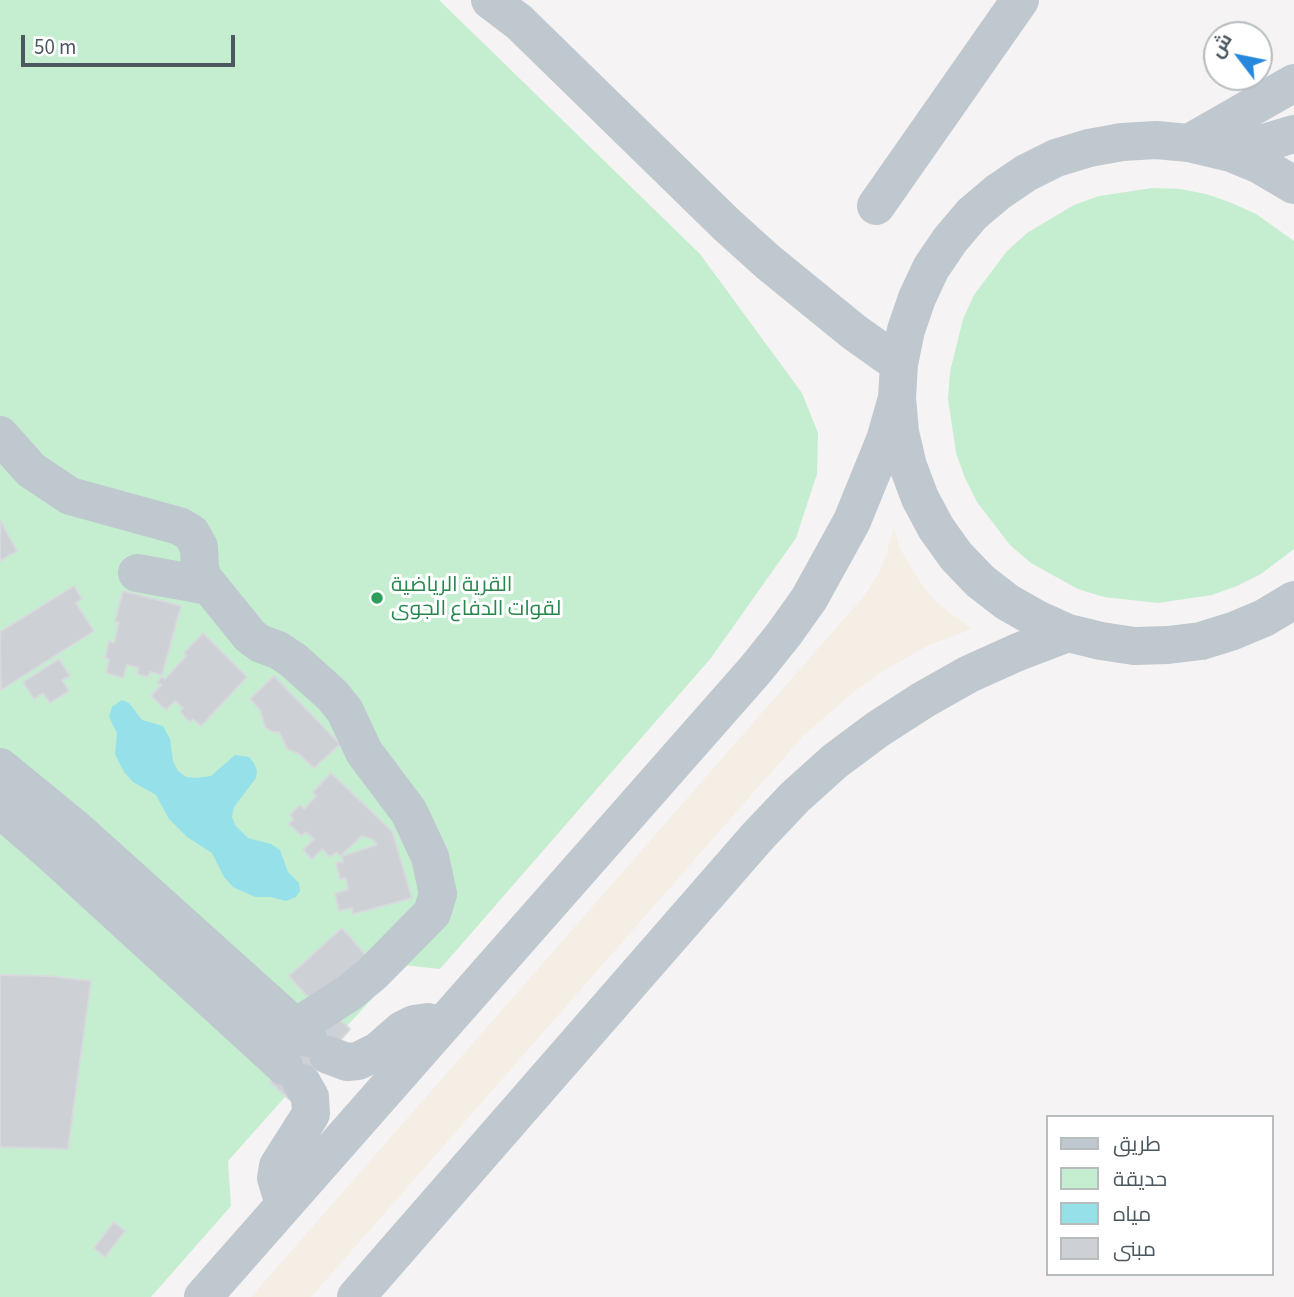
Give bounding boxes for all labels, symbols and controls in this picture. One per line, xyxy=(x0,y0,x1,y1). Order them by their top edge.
scale bar xyxy=(24,21,238,65)
north arrow xyxy=(1203,21,1273,91)
text: ش xyxy=(1204,28,1239,63)
text: 50 m xyxy=(34,32,76,62)
place label: القرية الرياضية لقوات الدفاع الجوى xyxy=(391,573,561,623)
marker: القرية الرياضية لقوات الدفاع الجوى xyxy=(369,590,385,606)
legend xyxy=(1046,1115,1273,1276)
text: طريق xyxy=(1113,1129,1161,1159)
text: حديقة xyxy=(1113,1164,1167,1194)
text: مياه xyxy=(1113,1199,1151,1229)
text: مبنى xyxy=(1113,1234,1156,1264)

